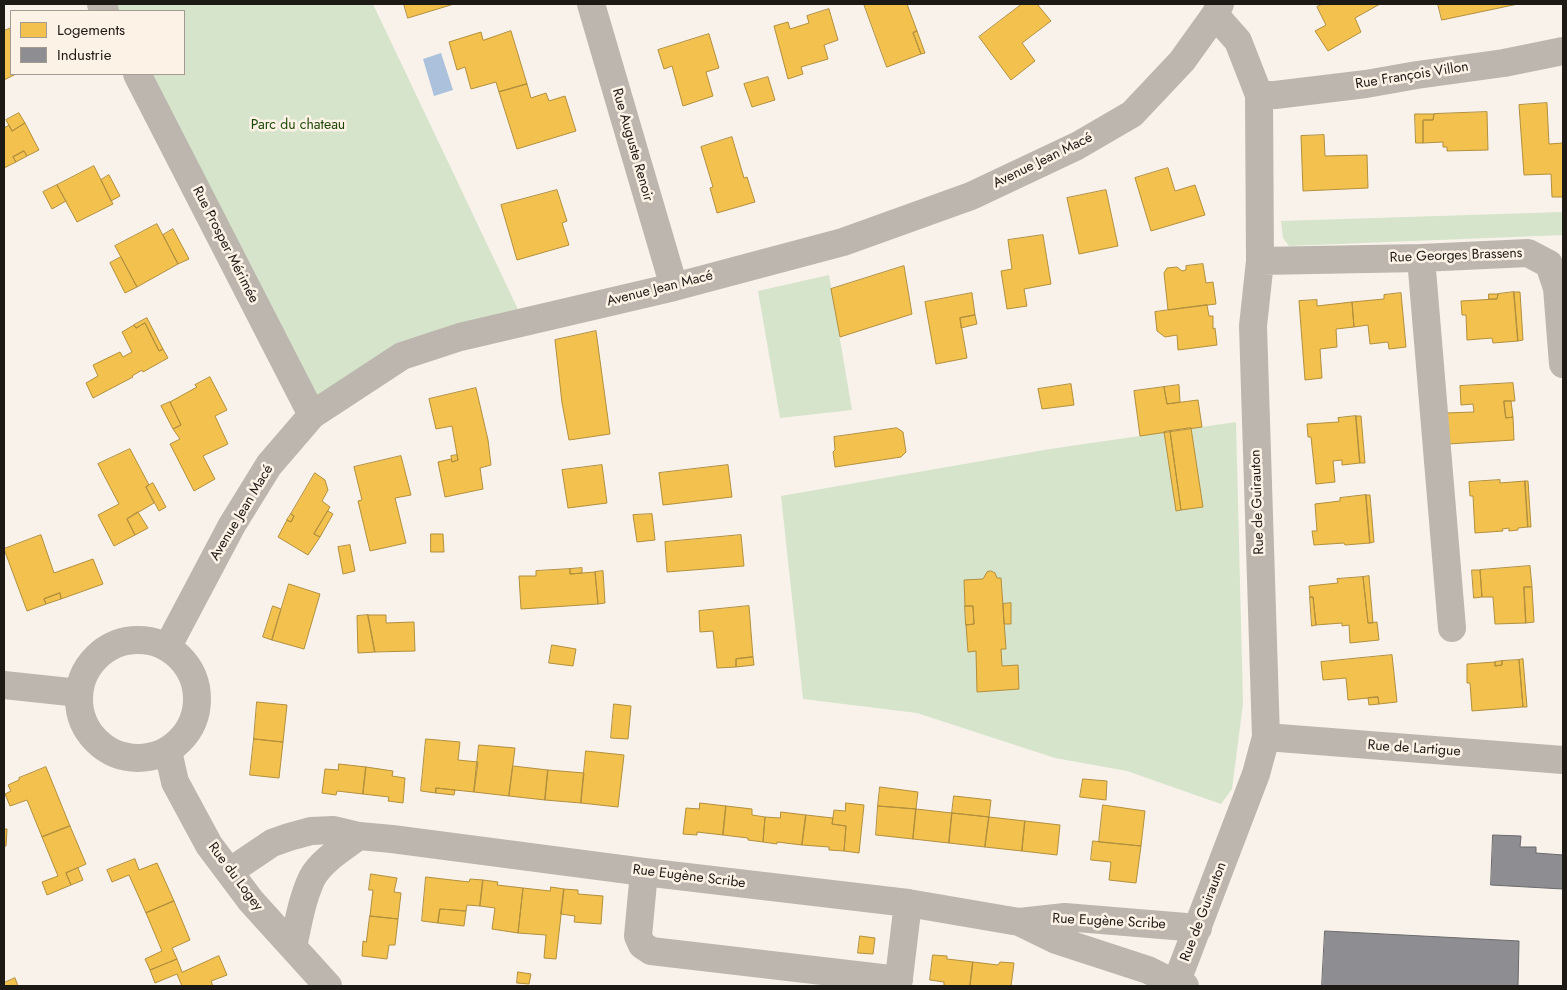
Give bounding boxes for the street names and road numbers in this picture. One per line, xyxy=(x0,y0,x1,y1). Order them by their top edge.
street label: Rue François Villon xyxy=(1354,59,1470,93)
street label: Rue Auguste Renoir xyxy=(608,86,656,204)
street label: Avenue Jean Macé xyxy=(990,130,1096,192)
street label: Rue Prosper Mérimée xyxy=(188,184,262,306)
street label: Rue Georges Brassens xyxy=(1389,245,1523,267)
street label: Avenue Jean Macé xyxy=(605,268,715,310)
street label: Rue de Guirauton xyxy=(1248,449,1268,555)
street label: Avenue Jean Macé xyxy=(207,462,277,564)
street label: Rue de Lartigue xyxy=(1367,737,1461,761)
street label: Rue du Logey xyxy=(204,840,266,914)
street label: Rue de Guirauton xyxy=(1177,860,1231,964)
street label: Rue Eugène Scribe xyxy=(632,862,746,892)
street label: Rue Eugène Scribe xyxy=(1052,911,1166,933)

